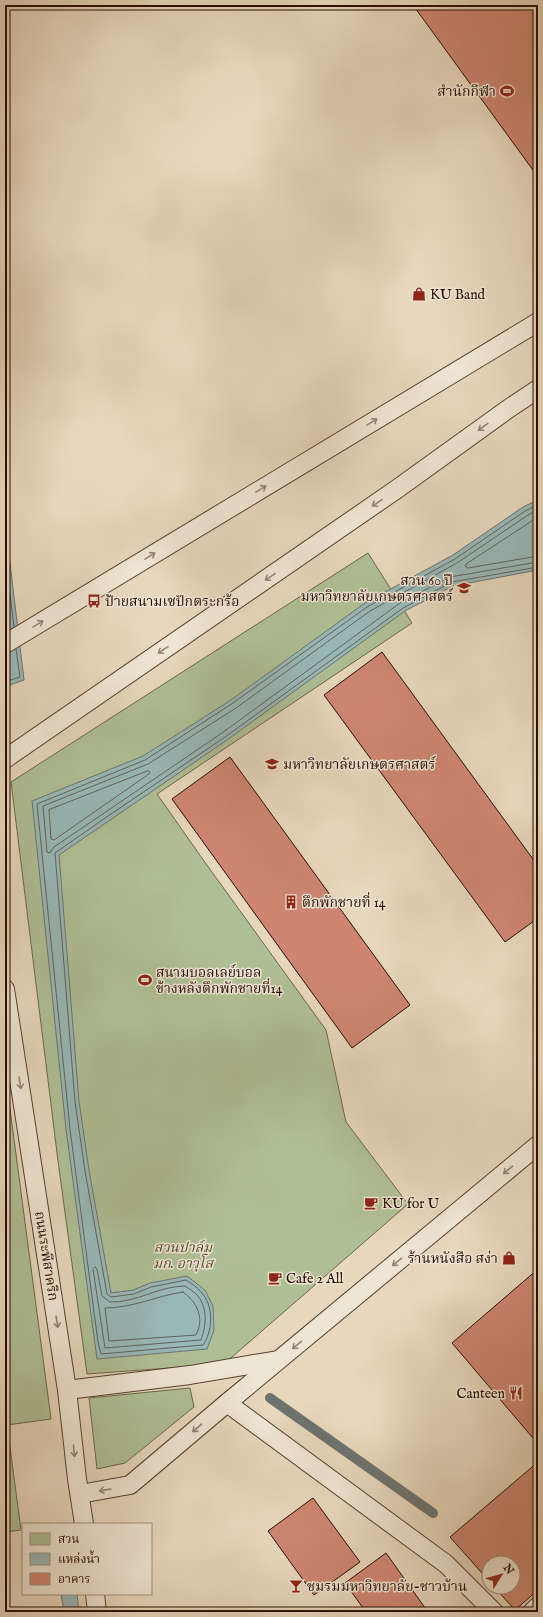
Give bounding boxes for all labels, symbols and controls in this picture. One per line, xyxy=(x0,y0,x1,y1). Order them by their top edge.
place label: สำนักกีฬา xyxy=(437,83,496,101)
sports icon: สำนักกีฬา xyxy=(499,83,515,99)
shop icon: KU Band xyxy=(411,286,427,302)
place label: KU Band xyxy=(430,286,486,304)
one-way arrow xyxy=(366,418,378,426)
one-way arrow xyxy=(477,423,488,431)
one-way arrow xyxy=(255,485,267,493)
one-way arrow xyxy=(372,499,383,507)
one-way arrow xyxy=(144,552,156,560)
place label: สวน 60 ปี มหาวิทยาลัยเกษตรศาสตร์ xyxy=(300,572,454,606)
one-way arrow xyxy=(265,573,276,581)
school or university icon: สวน 60 ปี มหาวิทยาลัยเกษตรศาสตร์ xyxy=(456,580,472,596)
bus stop icon: ป้ายสนามเซปักตระกร้อ xyxy=(86,593,102,609)
place label: ป้ายสนามเซปักตระกร้อ xyxy=(105,593,239,611)
one-way arrow xyxy=(32,619,44,627)
one-way arrow xyxy=(158,646,169,654)
place label: มหาวิทยาลัยเกษตรศาสตร์ xyxy=(283,755,436,774)
school or university icon: มหาวิทยาลัยเกษตรศาสตร์ xyxy=(264,756,280,772)
place label: ตึกพักชายที่ 14 xyxy=(302,892,386,912)
building icon: ตึกพักชายที่ 14 xyxy=(283,894,299,910)
place label: สนามบอลเลย์บอล ข้างหลังตึกพักชายที่14 xyxy=(156,963,283,998)
sports icon: สนามบอลเลย์บอล ข้างหลังตึกพักชายที่14 xyxy=(137,972,153,988)
one-way arrow xyxy=(16,1076,24,1089)
one-way arrow xyxy=(503,1166,513,1175)
cafe icon: KU for U xyxy=(363,1195,379,1211)
place label: KU for U xyxy=(382,1195,440,1213)
street label: ถนนระพีสาคริก xyxy=(30,1210,62,1302)
park label: สวนปาล์ม มก. อาวุโส xyxy=(153,1239,215,1273)
place label: ร้านหนังสือ สง่า xyxy=(408,1250,498,1268)
shop icon: ร้านหนังสือ สง่า xyxy=(501,1250,517,1266)
one-way arrow xyxy=(391,1257,402,1266)
cafe icon: Cafe 2 All xyxy=(267,1270,283,1286)
place label: Cafe 2 All xyxy=(286,1270,343,1288)
one-way arrow xyxy=(53,1316,61,1329)
one-way arrow xyxy=(291,1340,302,1349)
place label: Canteen xyxy=(456,1385,506,1403)
restaurant icon: Canteen xyxy=(508,1385,524,1401)
one-way arrow xyxy=(192,1423,202,1433)
one-way arrow xyxy=(70,1444,78,1457)
one-way arrow xyxy=(99,1486,112,1494)
legend xyxy=(22,1523,152,1595)
text: สวน xyxy=(58,1532,80,1547)
text: แหล่งน้ำ xyxy=(58,1550,100,1567)
north arrow xyxy=(481,1555,521,1595)
text: N xyxy=(499,1561,517,1578)
text: อาคาร xyxy=(58,1572,90,1587)
bar icon: ชมรมมหาวิทยาลัย-ชาวบ้าน xyxy=(288,1578,304,1594)
place label: ชมรมมหาวิทยาลัย-ชาวบ้าน xyxy=(307,1578,467,1596)

